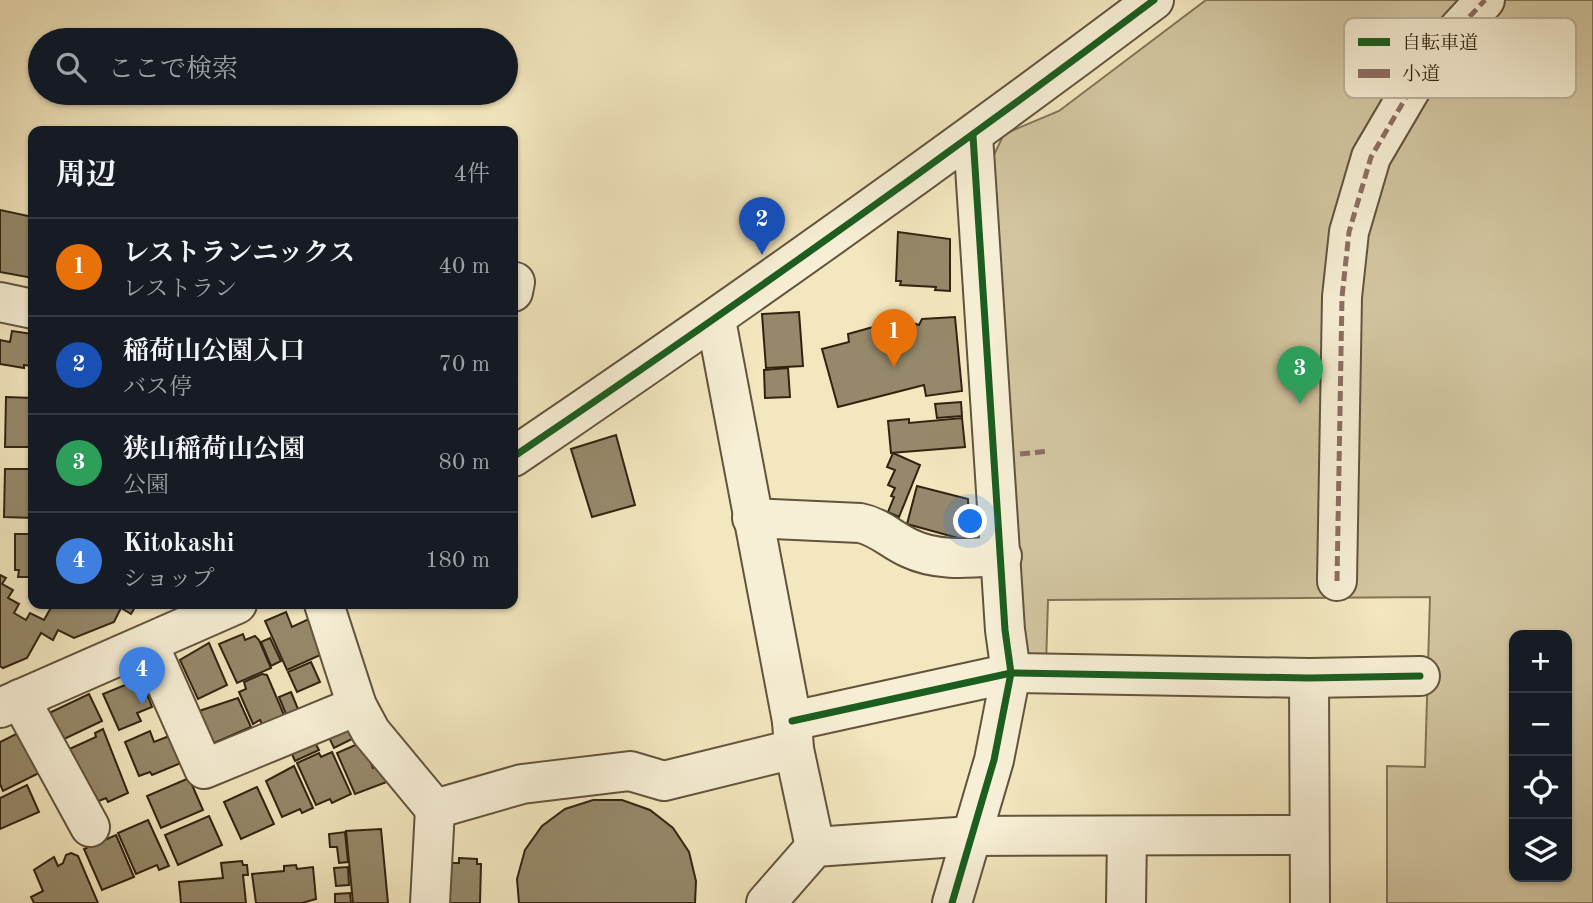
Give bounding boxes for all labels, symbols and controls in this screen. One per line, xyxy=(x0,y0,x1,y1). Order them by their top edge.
legend xyxy=(1344,18,1576,98)
search box xyxy=(28,28,518,105)
text: 自転車道 xyxy=(1402,32,1478,54)
icon: search xyxy=(52,48,90,86)
text: ここで検索 xyxy=(108,57,238,83)
text: 小道 xyxy=(1402,64,1440,85)
text: 周辺 xyxy=(56,161,116,191)
text: 4件 xyxy=(454,163,490,186)
pin: 2 xyxy=(739,197,785,255)
text: レストランニックス xyxy=(123,241,355,267)
text: 1 xyxy=(72,255,86,278)
text: 40 m xyxy=(439,255,490,278)
text: レストラン xyxy=(123,278,237,301)
pin: 1 xyxy=(871,309,917,367)
text: 稲荷山公園入口 xyxy=(123,339,305,365)
pin: 3 xyxy=(1277,346,1323,404)
text: 2 xyxy=(72,353,86,376)
text: 70 m xyxy=(439,353,490,376)
text: バス停 xyxy=(123,376,192,399)
text: 狭山稲荷山公園 xyxy=(123,437,305,463)
text: 3 xyxy=(72,451,86,474)
text: 80 m xyxy=(439,451,490,474)
text: 公園 xyxy=(123,474,169,497)
your location xyxy=(953,504,987,538)
text: Kitokashi xyxy=(123,531,235,557)
text: 4 xyxy=(72,549,86,572)
text: 180 m xyxy=(425,549,490,572)
text: ショップ xyxy=(123,568,215,591)
map controls xyxy=(1509,630,1572,882)
button: + xyxy=(1509,630,1572,693)
pin: 4 xyxy=(119,647,165,705)
button: − xyxy=(1509,693,1572,756)
button: locate xyxy=(1509,756,1572,819)
button: layers xyxy=(1509,819,1572,882)

